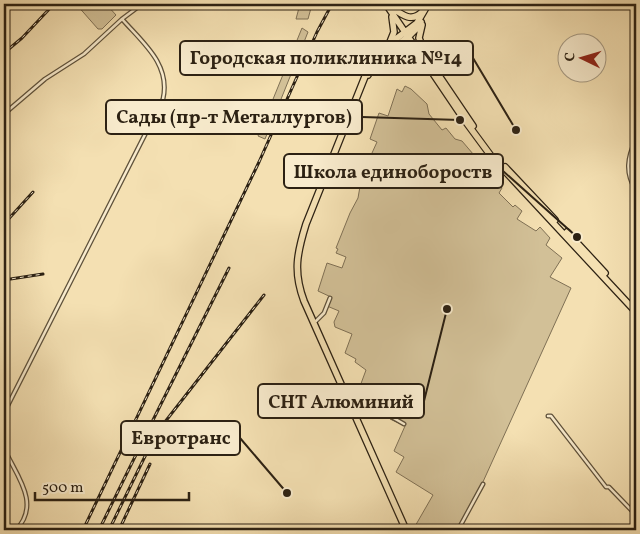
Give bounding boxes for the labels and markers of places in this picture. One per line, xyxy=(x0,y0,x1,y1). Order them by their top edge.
callout: Городская поликлиника №14 xyxy=(180,41,473,75)
callout: Сады (пр-т Металлургов) xyxy=(106,100,362,134)
callout: Школа единобороств xyxy=(284,154,503,188)
callout: СНТ Алюминий xyxy=(258,384,424,418)
callout: Евротранс xyxy=(121,421,240,455)

